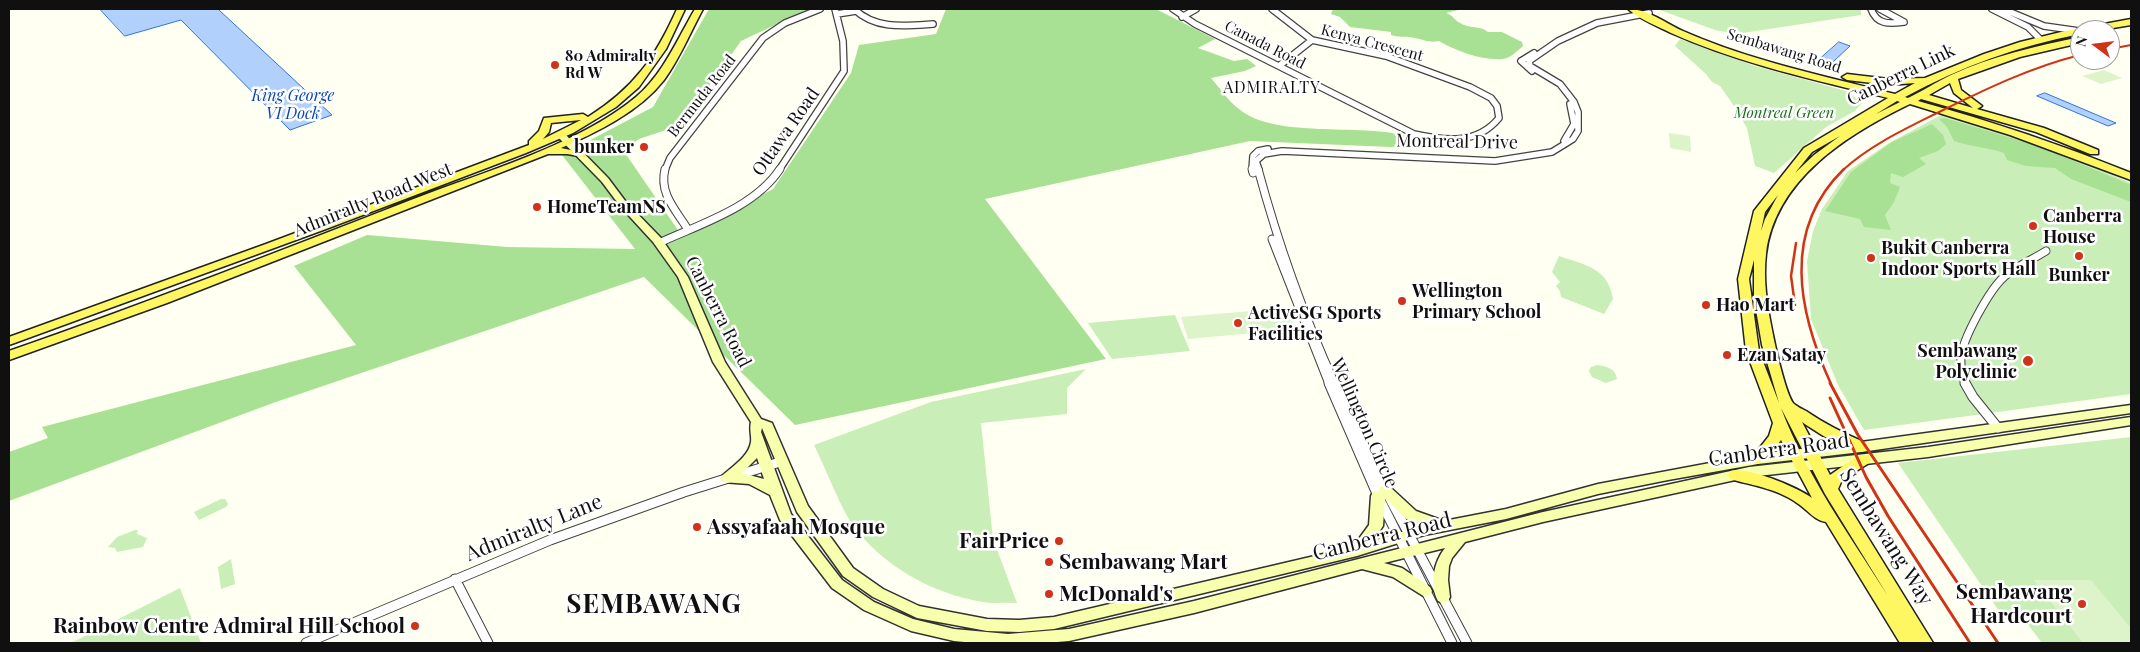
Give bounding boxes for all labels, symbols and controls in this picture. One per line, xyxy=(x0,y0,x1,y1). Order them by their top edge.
street label: Canada Road xyxy=(1222,17,1308,73)
north arrow xyxy=(2070,20,2120,70)
street label: Kenya Crescent xyxy=(1319,21,1425,65)
street label: Sembawang Road xyxy=(1725,25,1843,77)
text: N xyxy=(2071,34,2091,49)
street label: Canberra Link xyxy=(1844,40,1958,110)
place label: 80 Admiralty Rd W xyxy=(565,47,656,82)
street label: Bermuda Road xyxy=(664,51,740,141)
marker: 80 Admiralty Rd W xyxy=(549,59,561,71)
district label: ADMIRALTY xyxy=(1222,78,1322,98)
street label: Ottawa Road xyxy=(748,84,824,180)
water label: King George VI Dock xyxy=(252,86,334,124)
park label: Montreal Green xyxy=(1734,104,1834,122)
street label: Montreal Drive xyxy=(1396,130,1518,154)
place label: bunker xyxy=(574,136,634,158)
marker: bunker xyxy=(638,141,650,153)
street label: Admiralty Road West xyxy=(291,158,455,242)
place label: HomeTeamNS xyxy=(547,196,666,218)
marker: HomeTeamNS xyxy=(531,201,543,213)
place label: Canberra House xyxy=(2043,205,2122,248)
marker: Canberra House xyxy=(2027,220,2039,232)
place label: Bukit Canberra Indoor Sports Hall xyxy=(1881,237,2036,280)
marker: Bunker xyxy=(2073,250,2085,262)
marker: Bukit Canberra Indoor Sports Hall xyxy=(1865,252,1877,264)
street label: Canberra Road xyxy=(681,253,755,371)
place label: Bunker xyxy=(2048,264,2110,286)
place label: Wellington Primary School xyxy=(1412,280,1541,322)
place label: Hao Mart xyxy=(1716,294,1795,316)
marker: Wellington Primary School xyxy=(1396,295,1408,307)
marker: Hao Mart xyxy=(1700,299,1712,311)
place label: ActiveSG Sports Facilities xyxy=(1248,302,1381,344)
marker: ActiveSG Sports Facilities xyxy=(1232,317,1244,329)
place label: Sembawang Polyclinic xyxy=(1917,340,2017,382)
place label: Ezan Satay xyxy=(1737,344,1826,366)
marker: Ezan Satay xyxy=(1721,349,1733,361)
marker: Sembawang Polyclinic xyxy=(2021,354,2035,368)
street label: Wellington Circle xyxy=(1326,355,1402,491)
street label: Canberra Road xyxy=(1707,428,1851,472)
street label: Sembawang Way xyxy=(1834,464,1938,610)
street label: Admiralty Lane xyxy=(462,489,606,567)
street label: Canberra Road xyxy=(1310,508,1454,566)
place label: Assyafaah Mosque xyxy=(707,514,885,540)
marker: Assyafaah Mosque xyxy=(691,521,703,533)
place label: FairPrice xyxy=(959,528,1049,554)
marker: FairPrice xyxy=(1053,535,1065,547)
place label: Sembawang Mart xyxy=(1059,549,1228,575)
marker: Sembawang Mart xyxy=(1043,556,1055,568)
place label: Sembawang Hardcourt xyxy=(1956,579,2072,629)
place label: McDonald's xyxy=(1059,581,1173,607)
marker: McDonald's xyxy=(1043,588,1055,600)
district label: SEMBAWANG xyxy=(565,589,743,621)
marker: Sembawang Hardcourt xyxy=(2076,598,2088,610)
place label: Rainbow Centre Admiral Hill School xyxy=(53,613,405,639)
marker: Rainbow Centre Admiral Hill School xyxy=(409,620,421,632)

